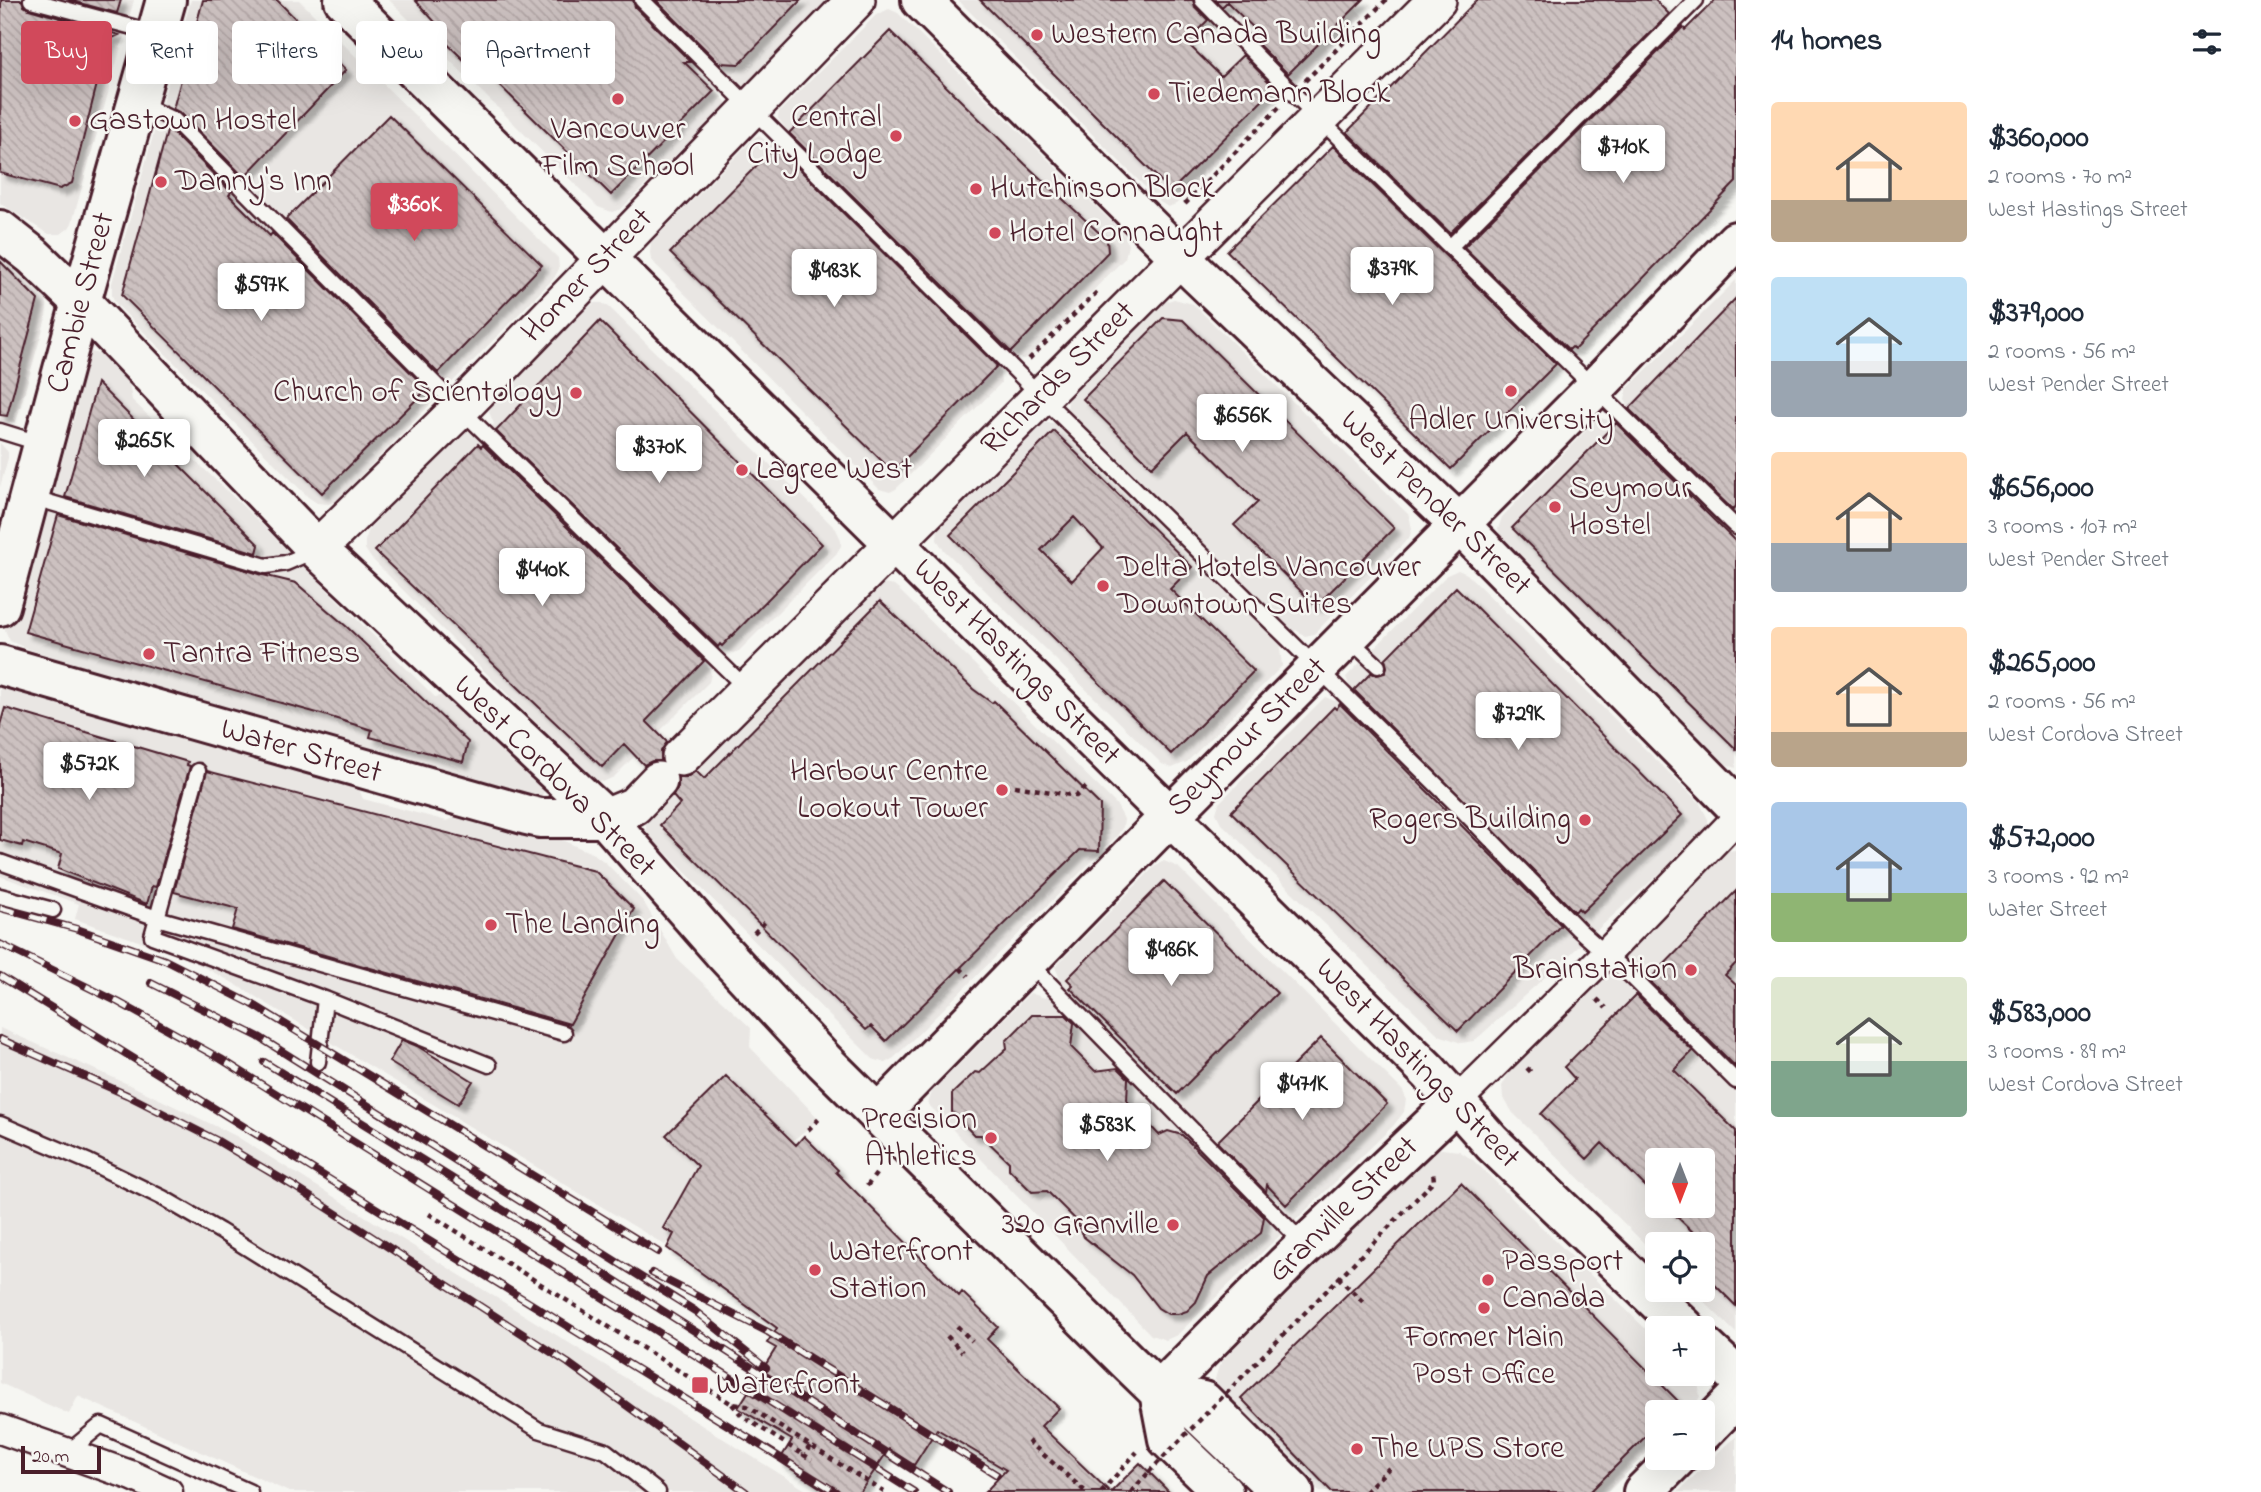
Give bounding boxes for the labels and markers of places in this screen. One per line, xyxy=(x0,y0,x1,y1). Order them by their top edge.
place label: Western Canada Building xyxy=(1051,12,1381,59)
marker: Western Canada Building xyxy=(1029,27,1045,43)
place label: Tiedemann Block xyxy=(1168,71,1391,118)
marker: Tiedemann Block xyxy=(1146,86,1162,102)
marker: Vancouver Film School xyxy=(610,91,626,107)
place label: Central City Lodge xyxy=(747,95,883,179)
place label: Gastown Hostel xyxy=(89,98,297,145)
place label: Vancouver Film School xyxy=(541,107,694,191)
marker: Gastown Hostel xyxy=(67,113,83,129)
pin: $710K xyxy=(1574,125,1672,185)
marker: Central City Lodge xyxy=(888,128,904,144)
place label: Danny's Inn xyxy=(174,159,332,206)
place label: Hutchinson Block xyxy=(990,166,1216,213)
marker: Danny's Inn xyxy=(153,174,169,190)
marker: Hutchinson Block xyxy=(968,181,984,197)
pin: $360K xyxy=(365,184,463,243)
place label: Hotel Connaught xyxy=(1009,210,1223,257)
marker: Hotel Connaught xyxy=(987,225,1003,241)
pin: $379K xyxy=(1343,247,1441,307)
pin: $483K xyxy=(785,250,883,309)
pin: $597K xyxy=(212,264,310,323)
place label: Church of Scientology xyxy=(273,370,562,417)
marker: Adler University xyxy=(1503,383,1519,399)
marker: Church of Scientology xyxy=(568,385,584,401)
pin: $656K xyxy=(1193,394,1291,454)
place label: Adler University xyxy=(1408,398,1614,445)
pin: $265K xyxy=(95,420,193,479)
pin: $370K xyxy=(610,426,708,485)
place label: Lagree West xyxy=(756,447,913,494)
marker: Lagree West xyxy=(734,462,750,478)
place label: Seymour Hostel xyxy=(1569,466,1691,550)
marker: Seymour Hostel xyxy=(1547,499,1563,515)
place label: Delta Hotels Vancouver Downtown Suites xyxy=(1116,545,1421,629)
pin: $440K xyxy=(493,548,591,608)
marker: Delta Hotels Vancouver Downtown Suites xyxy=(1095,578,1111,594)
place label: Tantra Fitness xyxy=(163,631,360,678)
marker: Tantra Fitness xyxy=(141,646,157,662)
pin: $729K xyxy=(1469,692,1567,752)
pin: $572K xyxy=(40,742,138,802)
place label: Harbour Centre Lookout Tower xyxy=(790,749,989,833)
marker: Harbour Centre Lookout Tower xyxy=(994,782,1010,798)
place label: Rogers Building xyxy=(1369,797,1571,844)
marker: Rogers Building xyxy=(1577,812,1593,828)
place label: The Landing xyxy=(505,902,660,949)
marker: The Landing xyxy=(483,917,499,933)
pin: $486K xyxy=(1122,928,1220,988)
place label: Brainstation xyxy=(1512,947,1677,994)
marker: Brainstation xyxy=(1683,962,1699,978)
pin: $471K xyxy=(1253,1062,1351,1122)
place label: Precision Athletics xyxy=(862,1097,977,1181)
pin: $583K xyxy=(1058,1104,1156,1163)
marker: Precision Athletics xyxy=(983,1130,999,1146)
place label: 320 Granville xyxy=(1002,1202,1160,1249)
marker: 320 Granville xyxy=(1165,1217,1181,1233)
place label: Waterfront Station xyxy=(829,1229,973,1313)
place label: Passport Canada xyxy=(1502,1239,1623,1323)
marker: Waterfront Station xyxy=(807,1262,823,1278)
marker: Passport Canada xyxy=(1480,1272,1496,1288)
marker: Former Main Post Office xyxy=(1476,1300,1492,1316)
place label: Former Main Post Office xyxy=(1403,1315,1564,1399)
place label: Waterfront xyxy=(716,1362,860,1409)
marker: Waterfront xyxy=(690,1375,710,1395)
place label: The UPS Store xyxy=(1371,1426,1565,1473)
marker: The UPS Store xyxy=(1349,1441,1365,1457)

